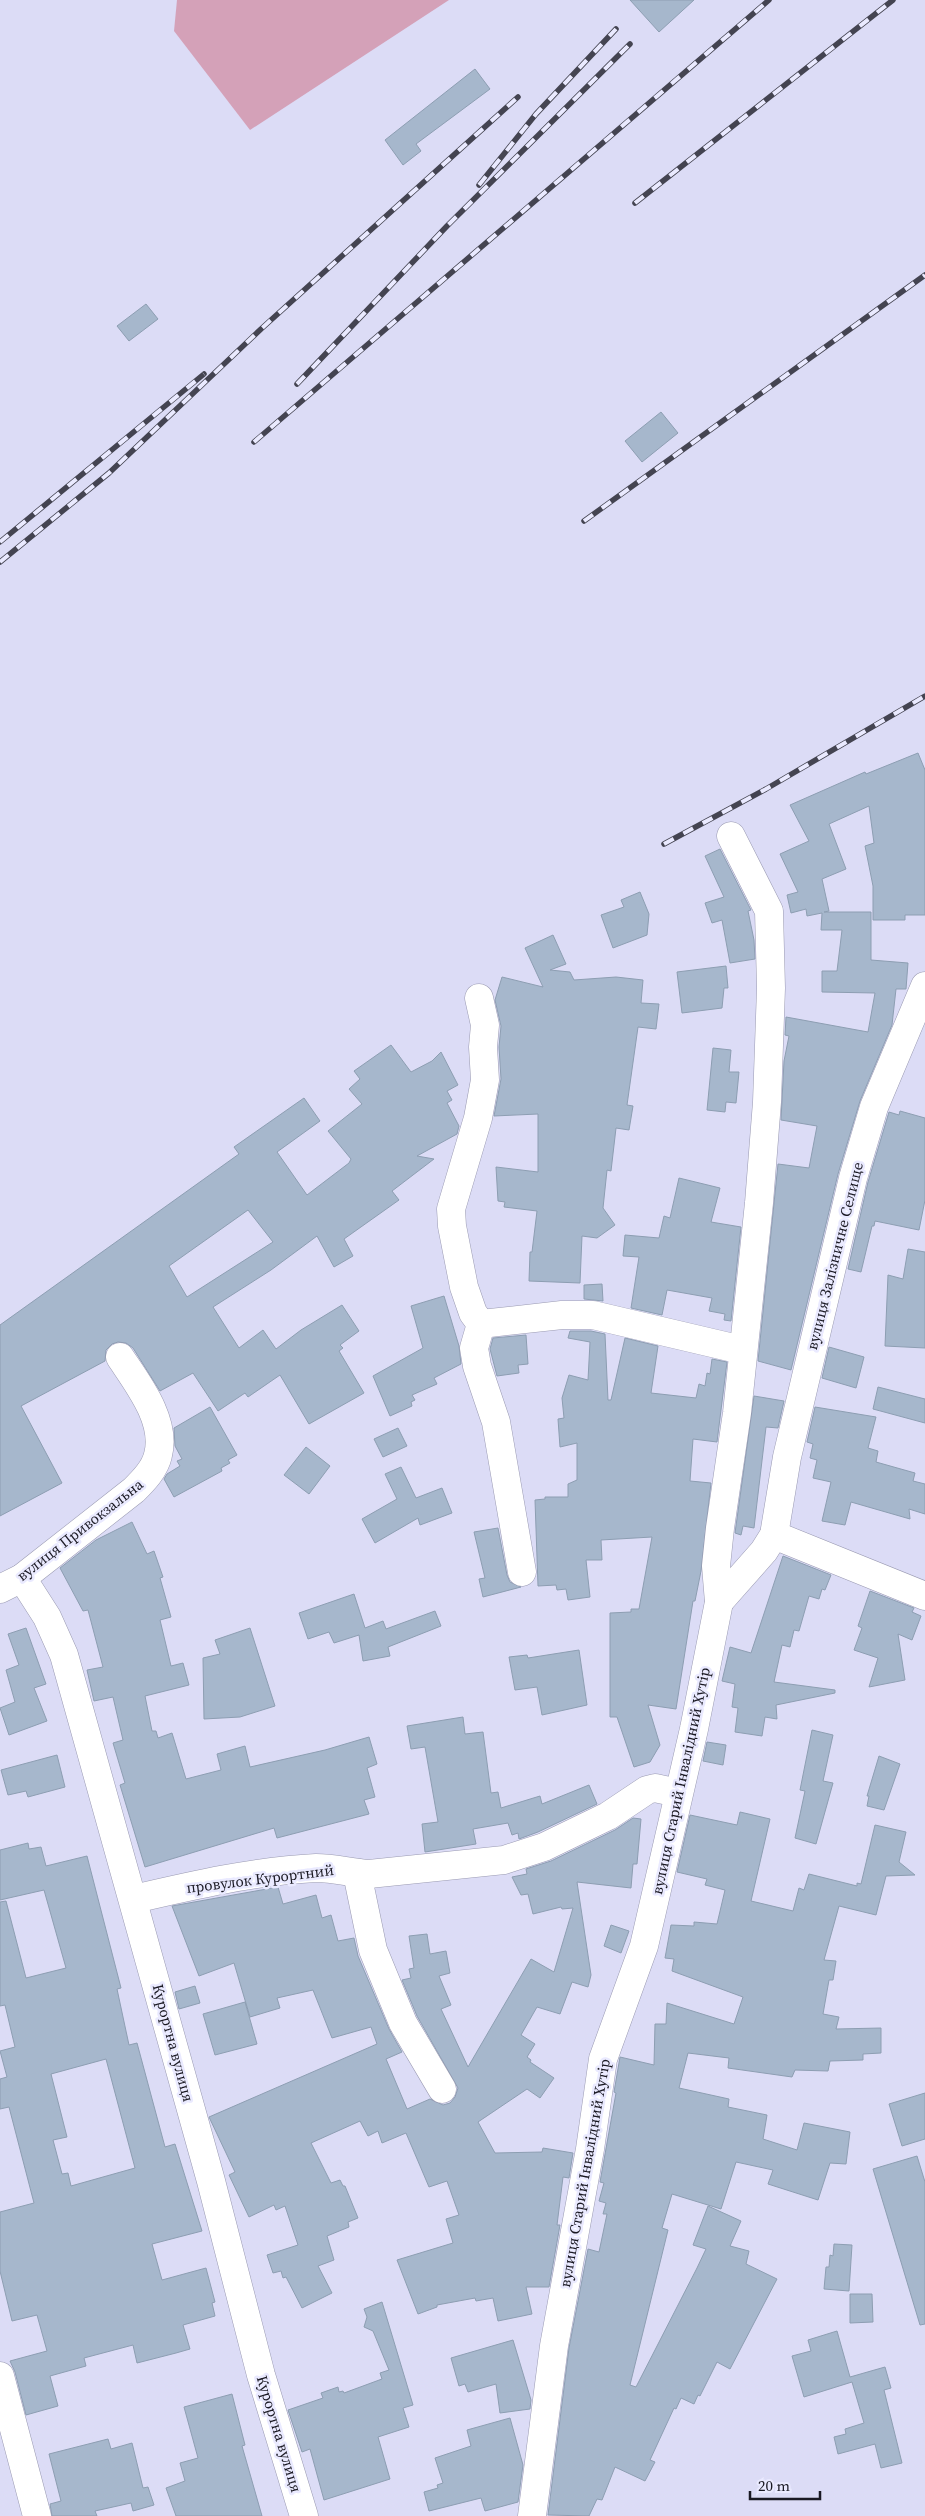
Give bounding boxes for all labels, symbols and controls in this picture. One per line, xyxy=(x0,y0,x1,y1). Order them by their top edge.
street label: вулиця Залізничне Селище xyxy=(801,1159,868,1352)
street label: вулиця Привокзальна xyxy=(12,1473,148,1586)
street label: вулиця Старий Інвалідний Хутір xyxy=(646,1665,715,1896)
street label: провулок Курортний xyxy=(185,1859,335,1898)
street label: Курортна вулиця xyxy=(148,1982,199,2104)
street label: вулиця Старий Інвалідний Хутір xyxy=(554,2057,615,2289)
street label: Курортна вулиця xyxy=(252,2373,307,2495)
scale bar xyxy=(750,2468,820,2500)
text: 20 m xyxy=(758,2475,790,2496)

